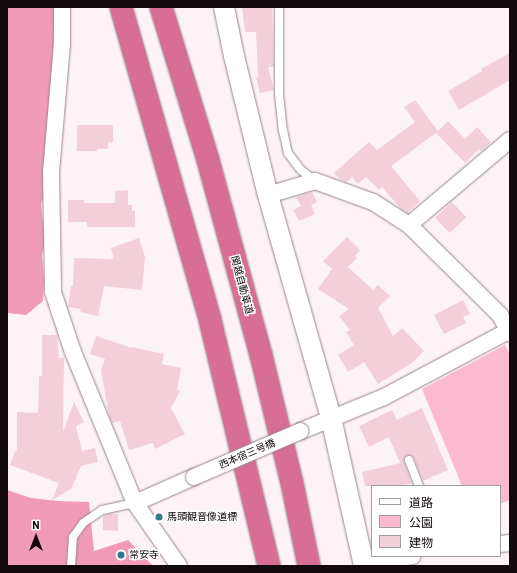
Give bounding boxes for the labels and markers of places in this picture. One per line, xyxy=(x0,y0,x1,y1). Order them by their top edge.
place label: 馬頭観音像道標 xyxy=(167,511,237,523)
marker: 馬頭観音像道標 xyxy=(154,512,164,522)
place label: 常安寺 xyxy=(129,549,159,561)
marker: 常安寺 xyxy=(116,550,126,560)

